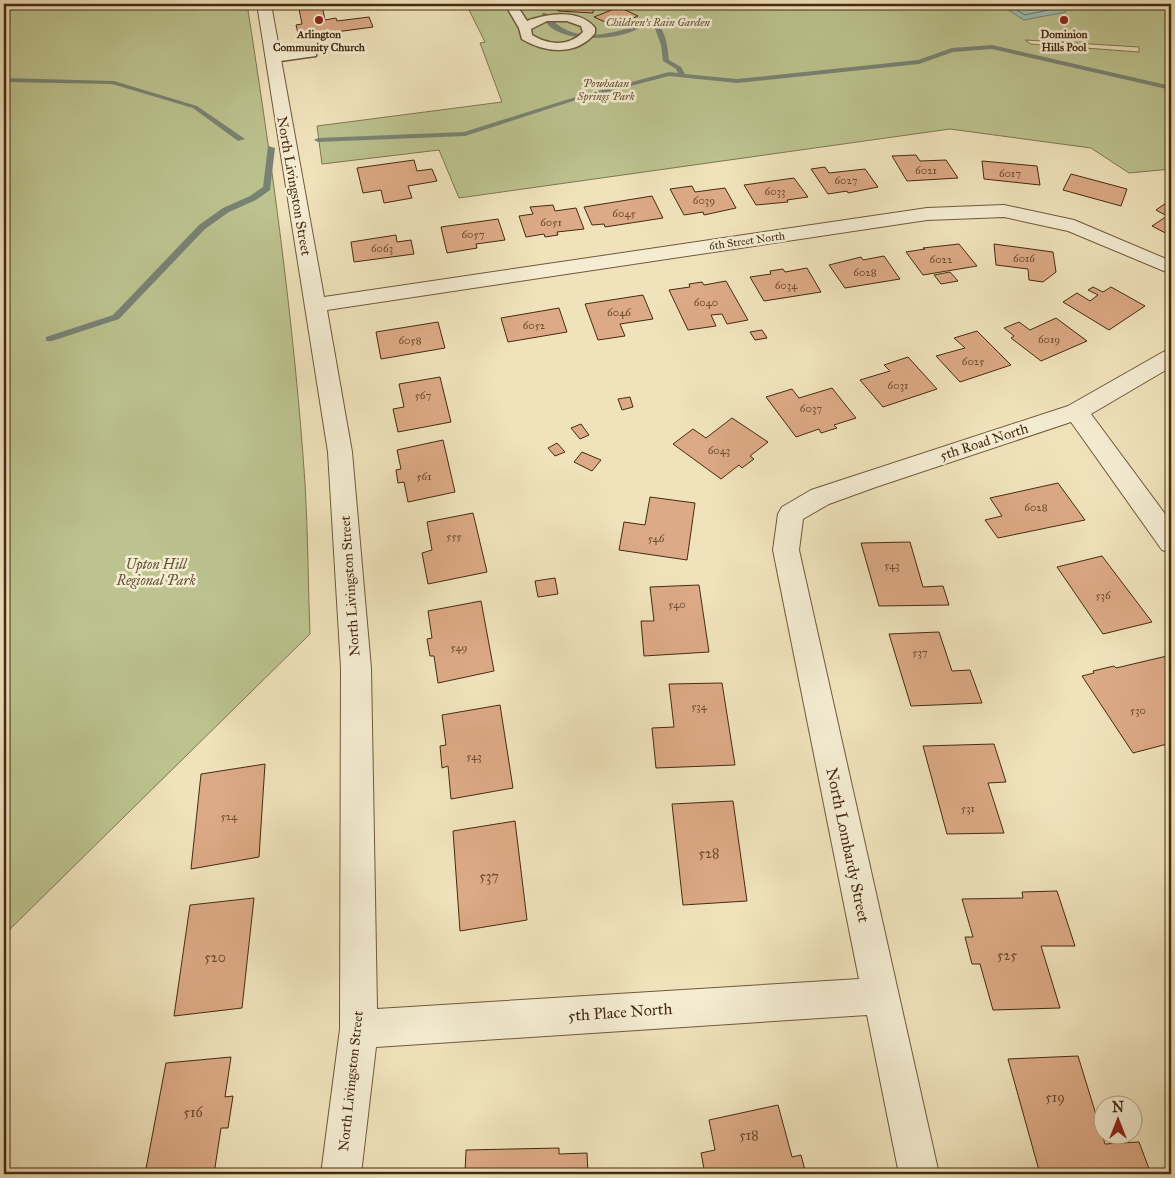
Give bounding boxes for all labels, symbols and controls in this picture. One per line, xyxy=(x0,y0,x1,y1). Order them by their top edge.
marker: Arlington Community Church xyxy=(313,14,325,26)
marker: Dominion Hills Pool xyxy=(1058,14,1070,26)
park label: Children's Rain Garden xyxy=(606,16,710,29)
place label: Arlington Community Church xyxy=(273,28,366,55)
place label: Dominion Hills Pool xyxy=(1040,28,1088,54)
park label: Powhatan Springs Park xyxy=(576,77,635,104)
street label: North Livingston Street xyxy=(273,115,315,257)
house number: 6021 xyxy=(915,164,937,177)
house number: 6017 xyxy=(999,167,1021,180)
house number: 6027 xyxy=(834,174,858,187)
house number: 6033 xyxy=(765,185,785,198)
house number: 6039 xyxy=(693,194,715,207)
house number: 6045 xyxy=(612,207,636,220)
house number: 6051 xyxy=(540,216,562,229)
house number: 6057 xyxy=(461,228,485,241)
street label: 6th Street North xyxy=(708,229,786,253)
house number: 6063 xyxy=(371,242,393,255)
house number: 6016 xyxy=(1013,252,1035,265)
house number: 6022 xyxy=(930,253,953,266)
house number: 6028 xyxy=(853,266,877,279)
house number: 6034 xyxy=(775,279,798,292)
house number: 6040 xyxy=(694,296,718,309)
house number: 6046 xyxy=(607,306,631,319)
house number: 6052 xyxy=(523,319,546,332)
house number: 6019 xyxy=(1038,333,1060,346)
house number: 6058 xyxy=(398,334,422,347)
house number: 6025 xyxy=(962,355,984,368)
house number: 6031 xyxy=(888,379,908,392)
house number: 567 xyxy=(415,389,431,402)
house number: 6037 xyxy=(800,402,822,415)
street label: 5th Road North xyxy=(938,420,1031,464)
house number: 6043 xyxy=(708,444,730,457)
house number: 561 xyxy=(416,470,432,483)
house number: 6028 xyxy=(1024,501,1048,514)
street label: North Livingston Street xyxy=(337,515,363,657)
house number: 555 xyxy=(446,530,462,543)
house number: 546 xyxy=(648,532,665,545)
park label: Upton Hill Regional Park xyxy=(115,556,196,589)
house number: 543 xyxy=(884,559,900,572)
house number: 536 xyxy=(1095,589,1111,602)
house number: 540 xyxy=(668,598,686,611)
house number: 549 xyxy=(451,641,468,654)
house number: 537 xyxy=(912,646,928,659)
house number: 534 xyxy=(691,700,708,713)
house number: 530 xyxy=(1130,704,1146,717)
house number: 543 xyxy=(466,750,482,763)
street label: North Lombardy Street xyxy=(822,766,874,924)
house number: 531 xyxy=(961,802,975,815)
house number: 524 xyxy=(221,810,238,823)
house number: 528 xyxy=(699,845,719,862)
house number: 537 xyxy=(479,868,499,885)
house number: 525 xyxy=(997,947,1017,964)
house number: 520 xyxy=(204,949,226,966)
street label: 5th Place North xyxy=(567,999,673,1025)
street label: North Livingston Street xyxy=(335,1010,367,1152)
house number: 519 xyxy=(1045,1089,1065,1106)
north arrow xyxy=(1092,1096,1142,1146)
text: N xyxy=(1112,1099,1124,1116)
house number: 516 xyxy=(183,1104,203,1121)
house number: 518 xyxy=(739,1127,759,1144)

